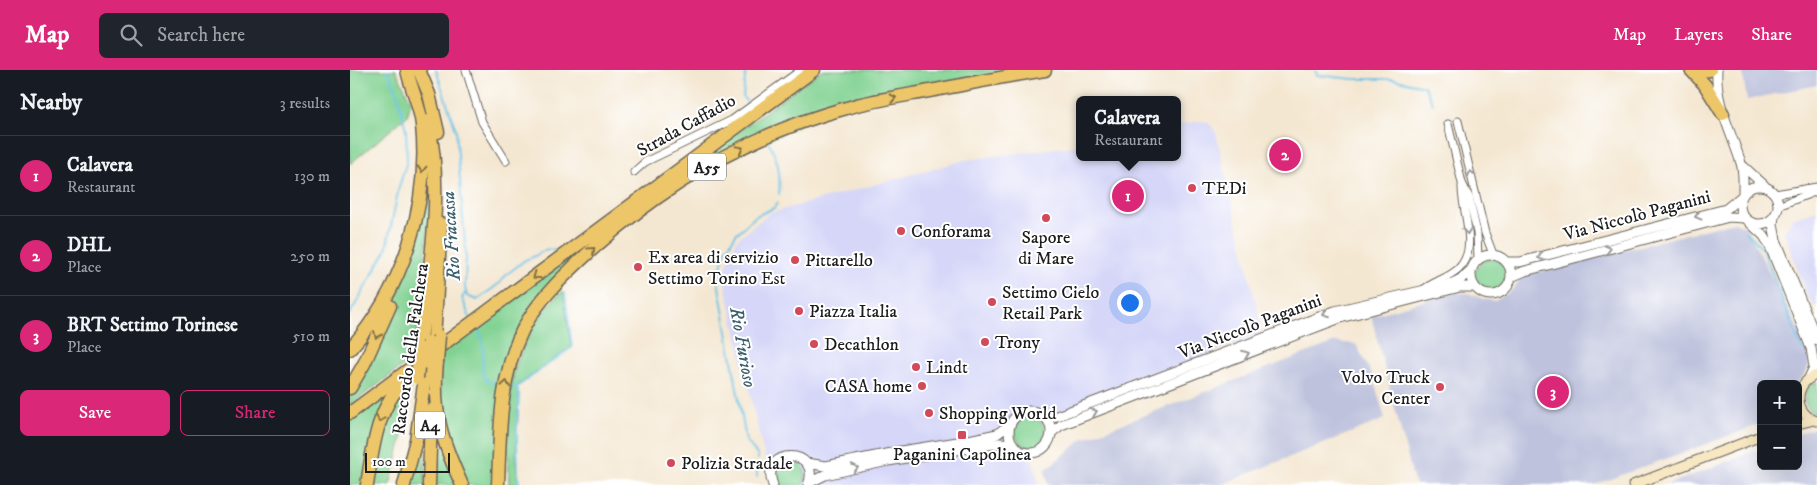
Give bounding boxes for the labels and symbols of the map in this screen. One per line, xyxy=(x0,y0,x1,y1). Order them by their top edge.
street label: Strada Caffadio xyxy=(633,90,740,162)
one-way arrow xyxy=(889,93,898,104)
pin: 2 xyxy=(1269,136,1301,174)
one-way arrow xyxy=(734,145,743,155)
road number: A55 xyxy=(688,154,726,180)
one-way arrow xyxy=(417,165,428,173)
one-way arrow xyxy=(1466,170,1476,178)
pin: 1 xyxy=(1112,177,1144,215)
place label: TEDi xyxy=(1202,178,1246,200)
marker: TEDi xyxy=(1186,182,1198,194)
street label: Via Niccolò Paganini xyxy=(1560,186,1713,246)
water label: Rio Fracassa xyxy=(437,190,466,282)
one-way arrow xyxy=(1694,210,1703,221)
marker: Sapore di Mare xyxy=(1040,212,1052,224)
place label: Conforama xyxy=(911,221,991,243)
marker: Conforama xyxy=(895,225,907,237)
place label: Sapore di Mare xyxy=(1018,227,1074,270)
one-way arrow xyxy=(1461,228,1472,236)
one-way arrow xyxy=(1604,244,1613,255)
one-way arrow xyxy=(586,247,595,256)
place label: Ex area di servizio Settimo Torino Est xyxy=(648,247,786,290)
place label: Pittarello xyxy=(805,250,873,272)
one-way arrow xyxy=(1537,251,1546,262)
marker: Pittarello xyxy=(789,254,801,266)
marker: Ex area di servizio Settimo Torino Est xyxy=(632,261,644,273)
street label: Raccordo della Falchera xyxy=(388,262,434,436)
one-way arrow xyxy=(532,270,542,279)
place label: Settimo Cielo Retail Park xyxy=(1002,282,1099,325)
your location xyxy=(1117,290,1143,316)
street label: Via Niccolò Paganini xyxy=(1175,290,1325,365)
marker: Settimo Cielo Retail Park xyxy=(986,296,998,308)
place label: Piazza Italia xyxy=(809,301,897,323)
water label: Rio Furioso xyxy=(724,304,761,389)
marker: Piazza Italia xyxy=(793,305,805,317)
one-way arrow xyxy=(1322,308,1331,318)
one-way arrow xyxy=(372,330,383,339)
place label: Trony xyxy=(995,332,1041,354)
place label: Decathlon xyxy=(824,334,900,356)
marker: Trony xyxy=(979,336,991,348)
marker: Decathlon xyxy=(808,338,820,350)
one-way arrow xyxy=(1241,350,1250,360)
place label: Lindt xyxy=(926,357,968,379)
marker: Lindt xyxy=(910,361,922,373)
place label: Volvo Truck Center xyxy=(1340,367,1430,410)
pin: 3 xyxy=(1537,373,1569,411)
place label: CASA home xyxy=(825,376,912,398)
one-way arrow xyxy=(500,379,510,388)
marker: CASA home xyxy=(916,380,928,392)
marker: Volvo Truck Center xyxy=(1434,381,1446,393)
place label: Shopping World xyxy=(939,403,1057,425)
marker: Shopping World xyxy=(923,407,935,419)
one-way arrow xyxy=(1090,408,1098,418)
road number: A4 xyxy=(415,412,445,438)
one-way arrow xyxy=(376,414,386,422)
marker: Paganini Capolinea xyxy=(956,429,968,441)
place label: Paganini Capolinea xyxy=(893,444,1031,466)
scale bar xyxy=(365,450,450,473)
place label: Polizia Stradale xyxy=(681,453,793,475)
marker: Polizia Stradale xyxy=(665,457,677,469)
one-way arrow xyxy=(851,463,859,474)

